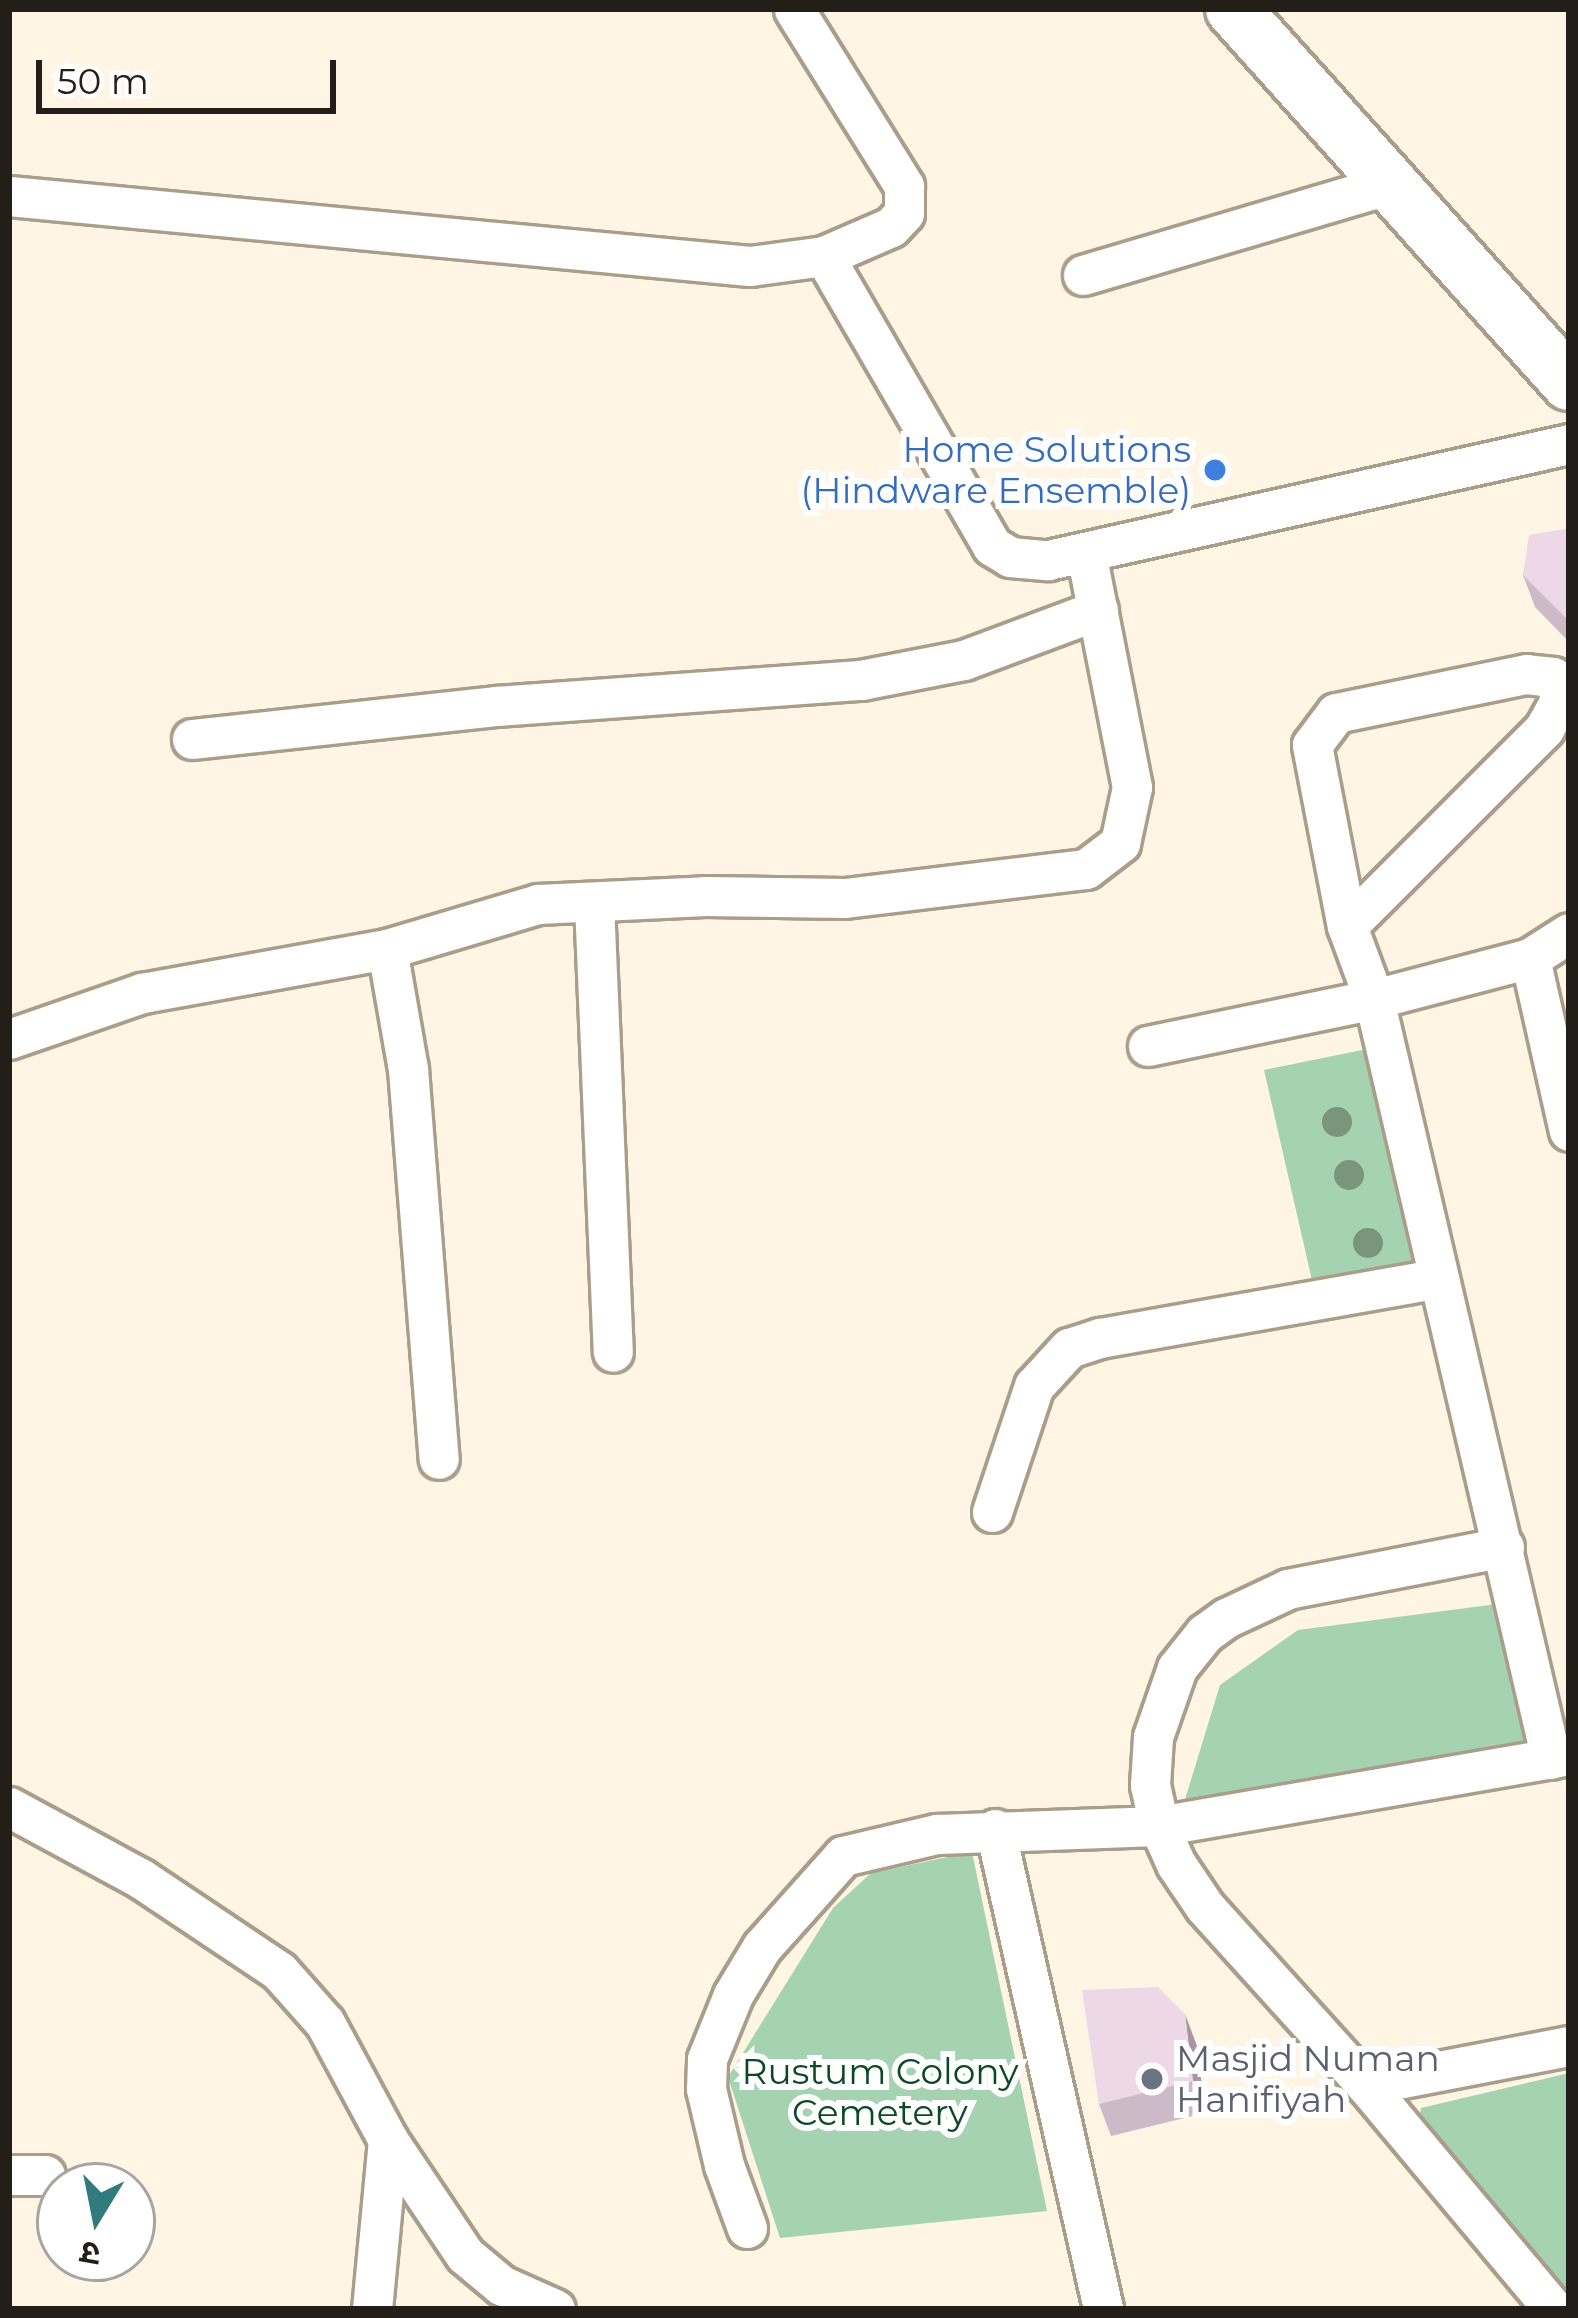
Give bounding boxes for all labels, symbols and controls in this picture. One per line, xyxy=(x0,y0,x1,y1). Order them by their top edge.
scale bar xyxy=(42,36,342,110)
text: 50 m xyxy=(57,59,149,103)
place label: Home Solutions (Hindware Ensemble) xyxy=(801,427,1191,512)
marker: Home Solutions (Hindware Ensemble) xyxy=(1202,457,1228,483)
place label: Masjid Numan Hanifiyah xyxy=(1176,2036,1440,2121)
park label: Rustum Colony Cemetery xyxy=(742,2049,1018,2134)
marker: Masjid Numan Hanifiyah xyxy=(1139,2066,1165,2092)
north arrow xyxy=(36,2162,156,2282)
text: उ xyxy=(77,2233,103,2276)

